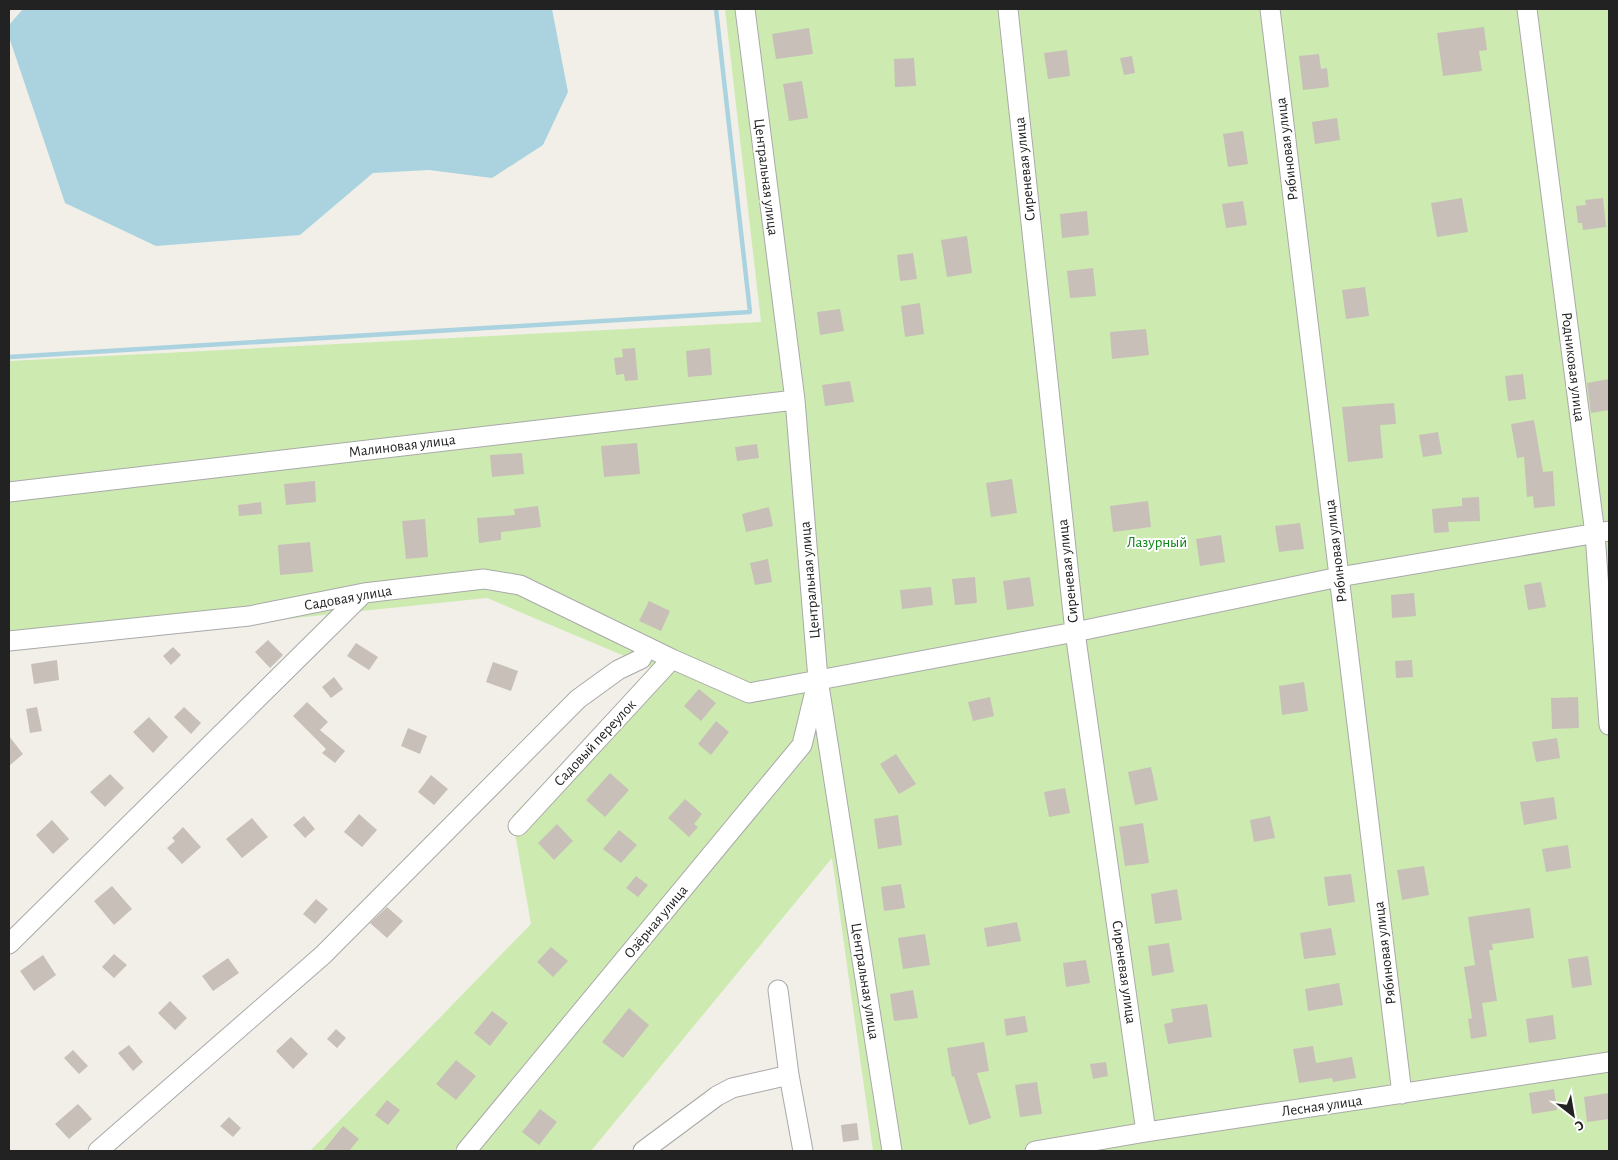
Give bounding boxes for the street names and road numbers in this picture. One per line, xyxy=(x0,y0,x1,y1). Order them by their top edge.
street label: Рябиновая улица xyxy=(1273,96,1301,201)
street label: Сиреневая улица xyxy=(1012,116,1038,222)
street label: Центральная улица xyxy=(751,118,781,237)
street label: Родниковая улица xyxy=(1559,311,1587,423)
street label: Малиновая улица xyxy=(348,432,456,460)
street label: Рябиновая улица xyxy=(1322,498,1350,603)
street label: Сиреневая улица xyxy=(1055,518,1081,624)
street label: Центральная улица xyxy=(797,520,823,639)
street label: Садовая улица xyxy=(303,583,393,613)
street label: Садовый переулок xyxy=(551,697,639,789)
street label: Озёрная улица xyxy=(621,882,691,961)
street label: Рябиновая улица xyxy=(1371,900,1399,1005)
street label: Сиреневая улица xyxy=(1109,919,1139,1025)
street label: Центральная улица xyxy=(848,922,882,1041)
street label: Лесная улица xyxy=(1281,1093,1363,1119)

